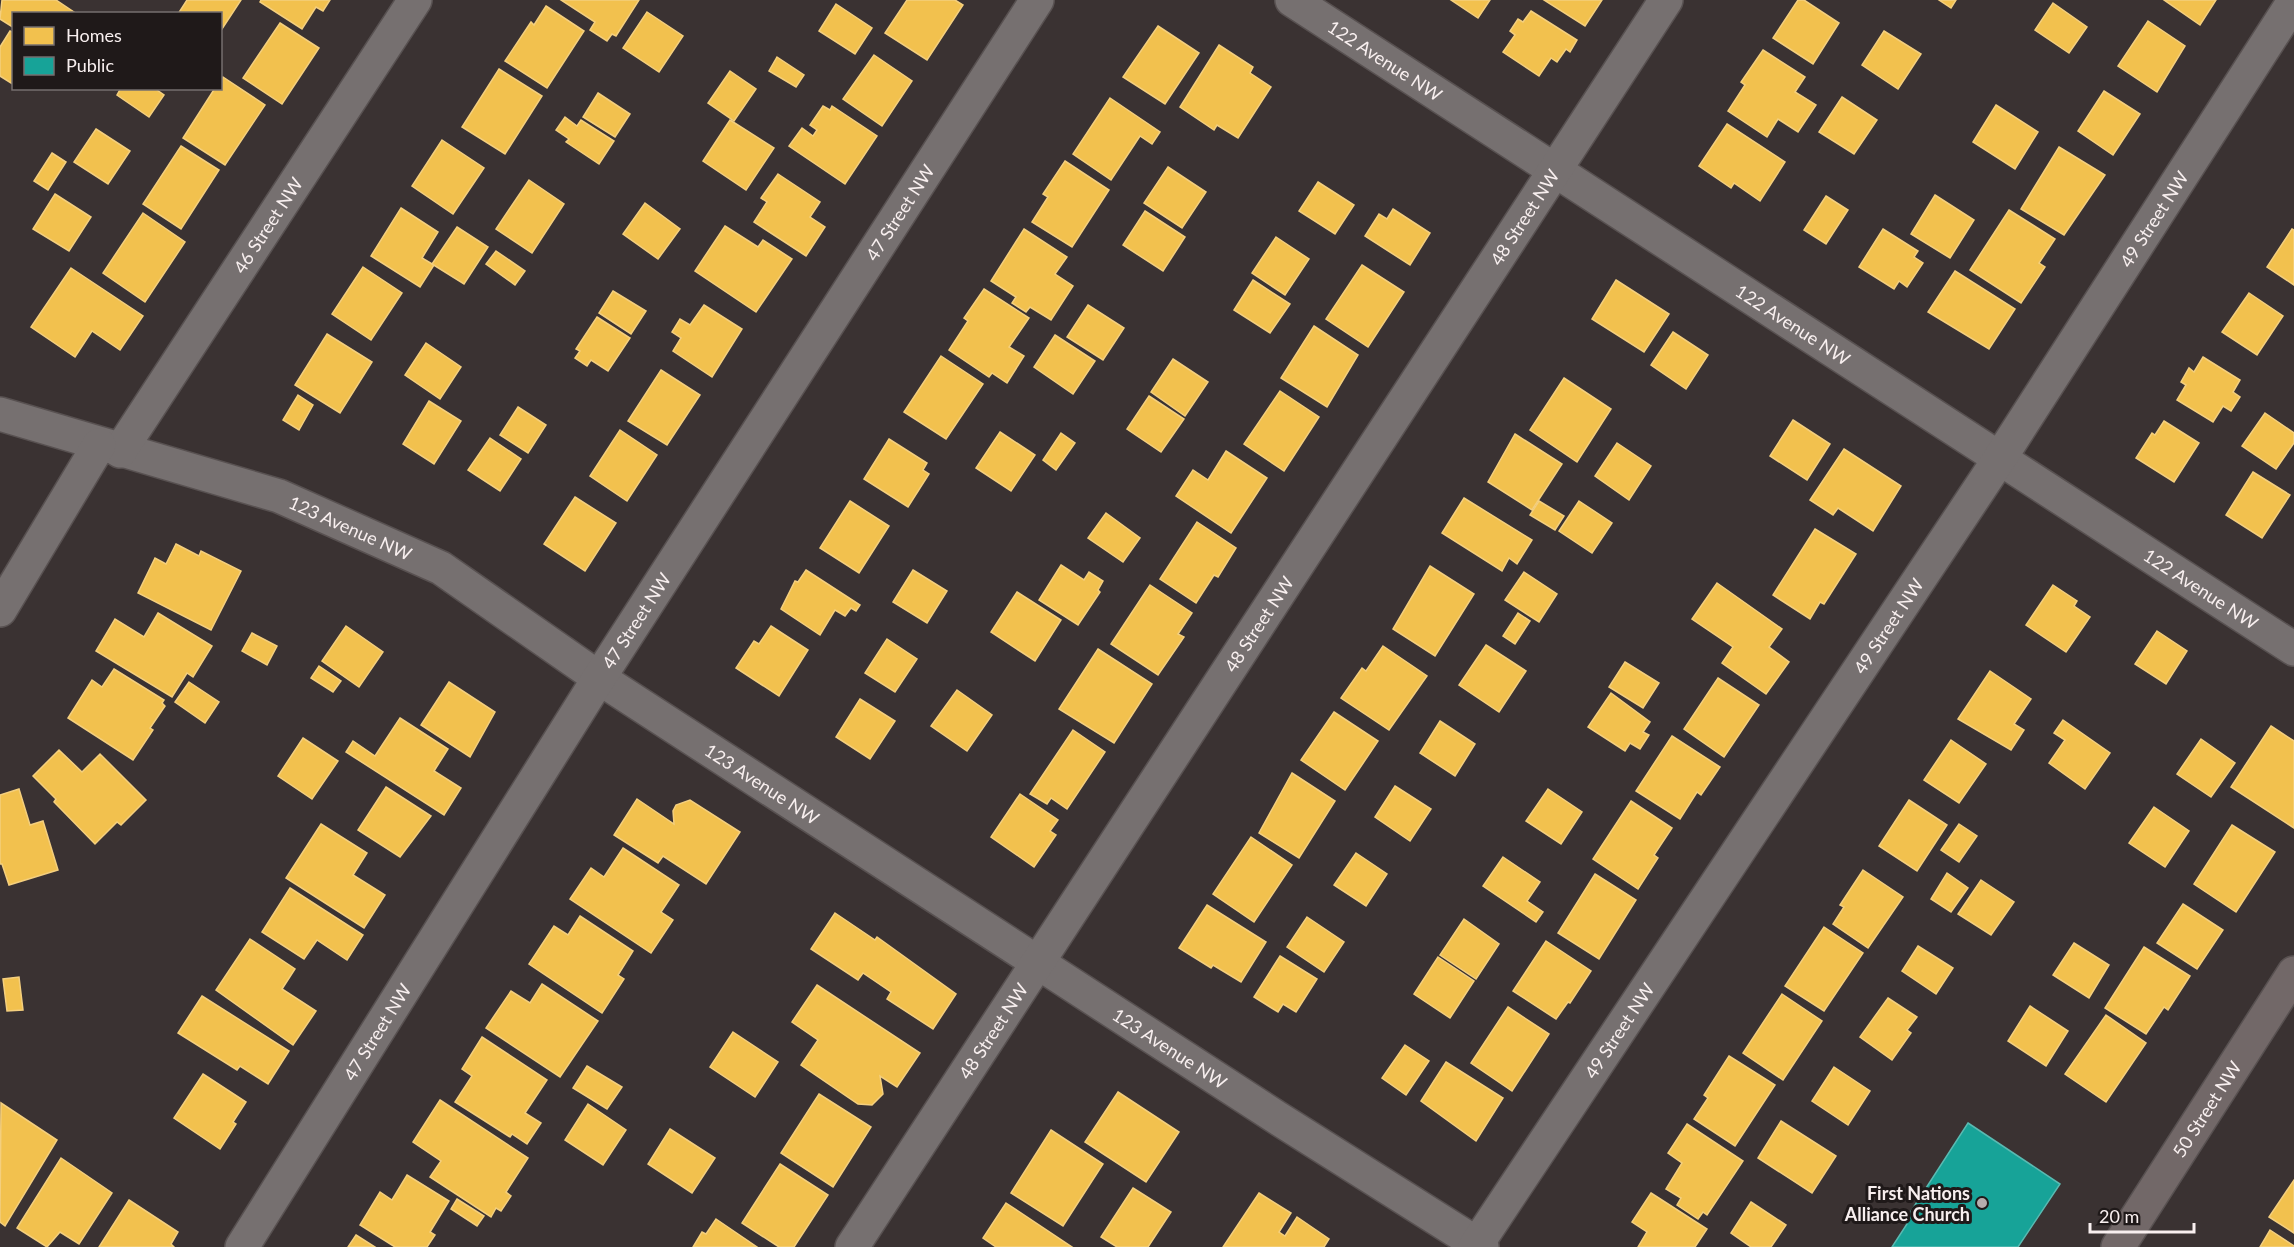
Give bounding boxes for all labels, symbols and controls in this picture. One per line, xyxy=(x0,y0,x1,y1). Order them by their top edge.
legend xyxy=(12,12,222,90)
street label: 122 Avenue NW xyxy=(1324,15,1447,106)
text: Homes xyxy=(66,24,122,46)
text: Public xyxy=(66,54,114,76)
street label: 47 Street NW xyxy=(861,160,939,265)
street label: 48 Street NW xyxy=(1485,165,1564,269)
street label: 49 Street NW xyxy=(2115,166,2193,271)
street label: 46 Street NW xyxy=(228,173,307,277)
street label: 122 Avenue NW xyxy=(1732,279,1855,370)
street label: 123 Avenue NW xyxy=(286,491,416,565)
street label: 122 Avenue NW xyxy=(2140,544,2263,634)
street label: 47 Street NW xyxy=(597,568,675,673)
street label: 48 Street NW xyxy=(1219,572,1298,676)
street label: 49 Street NW xyxy=(1849,574,1928,678)
street label: 123 Avenue NW xyxy=(701,739,824,829)
street label: 49 Street NW xyxy=(1579,978,1659,1082)
street label: 47 Street NW xyxy=(338,979,416,1084)
street label: 48 Street NW xyxy=(954,979,1032,1083)
street label: 123 Avenue NW xyxy=(1109,1003,1232,1094)
street label: 50 Street NW xyxy=(2168,1057,2246,1161)
place label: First Nations Alliance Church xyxy=(1844,1182,1970,1225)
marker: First Nations Alliance Church xyxy=(1975,1196,1989,1210)
scale bar xyxy=(2090,1196,2194,1234)
text: 20 m xyxy=(2099,1205,2139,1227)

